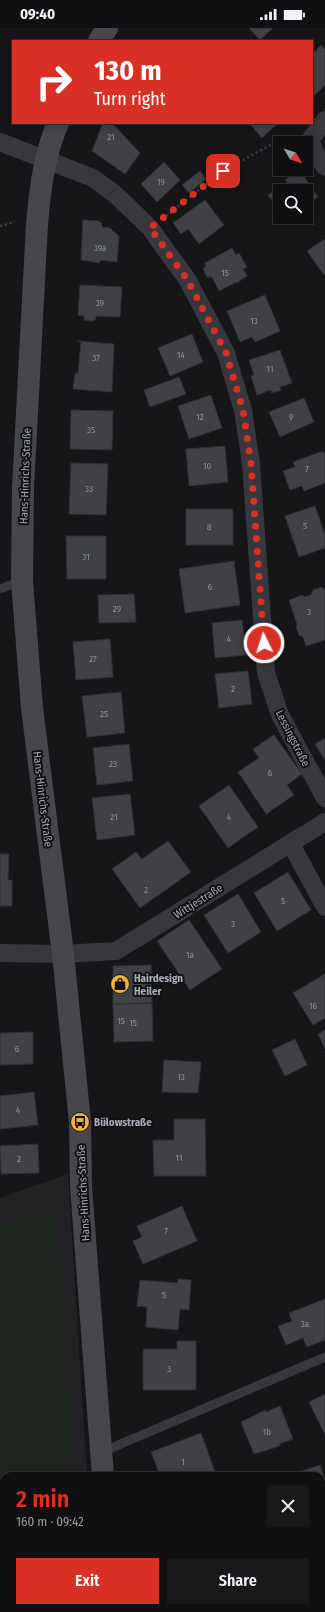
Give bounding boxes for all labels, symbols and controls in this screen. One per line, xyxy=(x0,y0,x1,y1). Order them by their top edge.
text: 09:40 xyxy=(20,5,55,23)
text: 130 m xyxy=(94,54,162,87)
icon: right xyxy=(28,56,80,108)
text: Turn right xyxy=(94,88,166,110)
house number: 21 xyxy=(107,132,115,142)
north arrow xyxy=(273,136,313,176)
map controls xyxy=(273,136,313,224)
pin xyxy=(206,154,240,188)
icon: arrive xyxy=(212,160,234,182)
house number: 19 xyxy=(157,177,165,187)
button: search xyxy=(273,184,313,224)
house number: 39a xyxy=(94,243,107,253)
house number: 15 xyxy=(221,268,229,278)
house number: 39 xyxy=(96,298,104,308)
house number: 13 xyxy=(250,316,258,326)
house number: 14 xyxy=(177,350,186,360)
house number: 37 xyxy=(92,353,100,363)
house number: 11 xyxy=(267,364,273,374)
house number: 12 xyxy=(196,412,204,422)
house number: 9 xyxy=(289,412,293,422)
house number: 35 xyxy=(87,425,95,435)
street label: Hans-Hinrichs-Straße xyxy=(17,428,34,524)
house number: 10 xyxy=(203,461,211,471)
house number: 7 xyxy=(305,464,309,474)
house number: 33 xyxy=(85,484,93,494)
house number: 5 xyxy=(303,521,307,531)
house number: 8 xyxy=(207,522,212,532)
house number: 31 xyxy=(82,552,90,562)
house number: 6 xyxy=(208,582,213,592)
house number: 29 xyxy=(113,604,121,614)
house number: 3 xyxy=(307,607,311,617)
position arrow xyxy=(243,622,285,664)
house number: 4 xyxy=(227,634,232,644)
house number: 27 xyxy=(89,654,97,664)
house number: 2 xyxy=(231,684,235,694)
street label: Lessingstraße xyxy=(273,708,312,769)
house number: 25 xyxy=(100,709,108,719)
street label: Hans-Hinrichs-Straße xyxy=(30,750,55,848)
house number: 23 xyxy=(109,759,117,769)
house number: 6 xyxy=(268,768,273,778)
house number: 21 xyxy=(110,812,118,822)
house number: 4 xyxy=(227,812,232,822)
street label: Wittjestraße xyxy=(172,881,225,921)
house number: 2 xyxy=(144,885,148,895)
house number: 5 xyxy=(281,896,285,906)
house number: 3 xyxy=(231,919,235,929)
house number: 1a xyxy=(186,950,195,960)
place label: Hairdesign Heiler xyxy=(134,972,183,998)
shop icon: Hairdesign Heiler xyxy=(109,973,131,995)
house number: 16 xyxy=(309,1001,318,1011)
house number: 15 xyxy=(117,1016,125,1026)
house number: 15 xyxy=(129,1018,137,1028)
house number: 6 xyxy=(15,1044,20,1054)
house number: 13 xyxy=(177,1072,185,1082)
house number: 4 xyxy=(16,1105,21,1115)
bus stop icon: Bülowstraße xyxy=(69,1111,91,1133)
place label: Bülowstraße xyxy=(94,1116,152,1129)
street label: Hans-Hinrichs-Straße xyxy=(74,1145,93,1241)
house number: 11 xyxy=(176,1153,182,1163)
house number: 2 xyxy=(17,1154,21,1164)
house number: 7 xyxy=(164,1226,168,1236)
house number: 5 xyxy=(162,1290,166,1300)
house number: 3a xyxy=(301,1319,310,1329)
house number: 3 xyxy=(167,1364,171,1374)
house number: 1b xyxy=(263,1427,271,1437)
house number: 1 xyxy=(181,1457,185,1467)
text: 2 min xyxy=(16,1485,69,1513)
button: close xyxy=(267,1485,309,1527)
text: 160 m · 09:42 xyxy=(16,1514,84,1529)
button: Exit xyxy=(16,1558,159,1604)
button: Share xyxy=(167,1558,309,1604)

